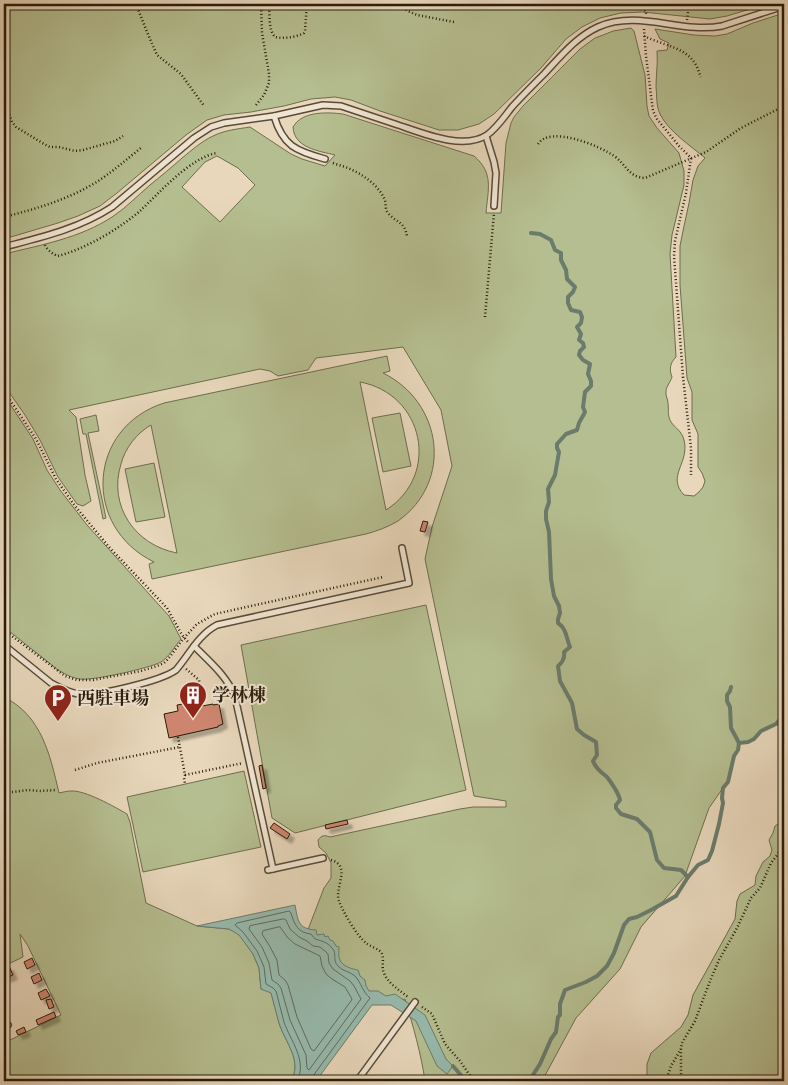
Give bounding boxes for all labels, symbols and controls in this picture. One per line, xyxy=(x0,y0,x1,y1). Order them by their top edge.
building icon: 学林棟 xyxy=(178,680,208,719)
parking icon: 西駐車場 xyxy=(43,683,73,722)
place label: 学林棟 xyxy=(212,684,266,707)
place label: 西駐車場 xyxy=(77,687,149,710)

